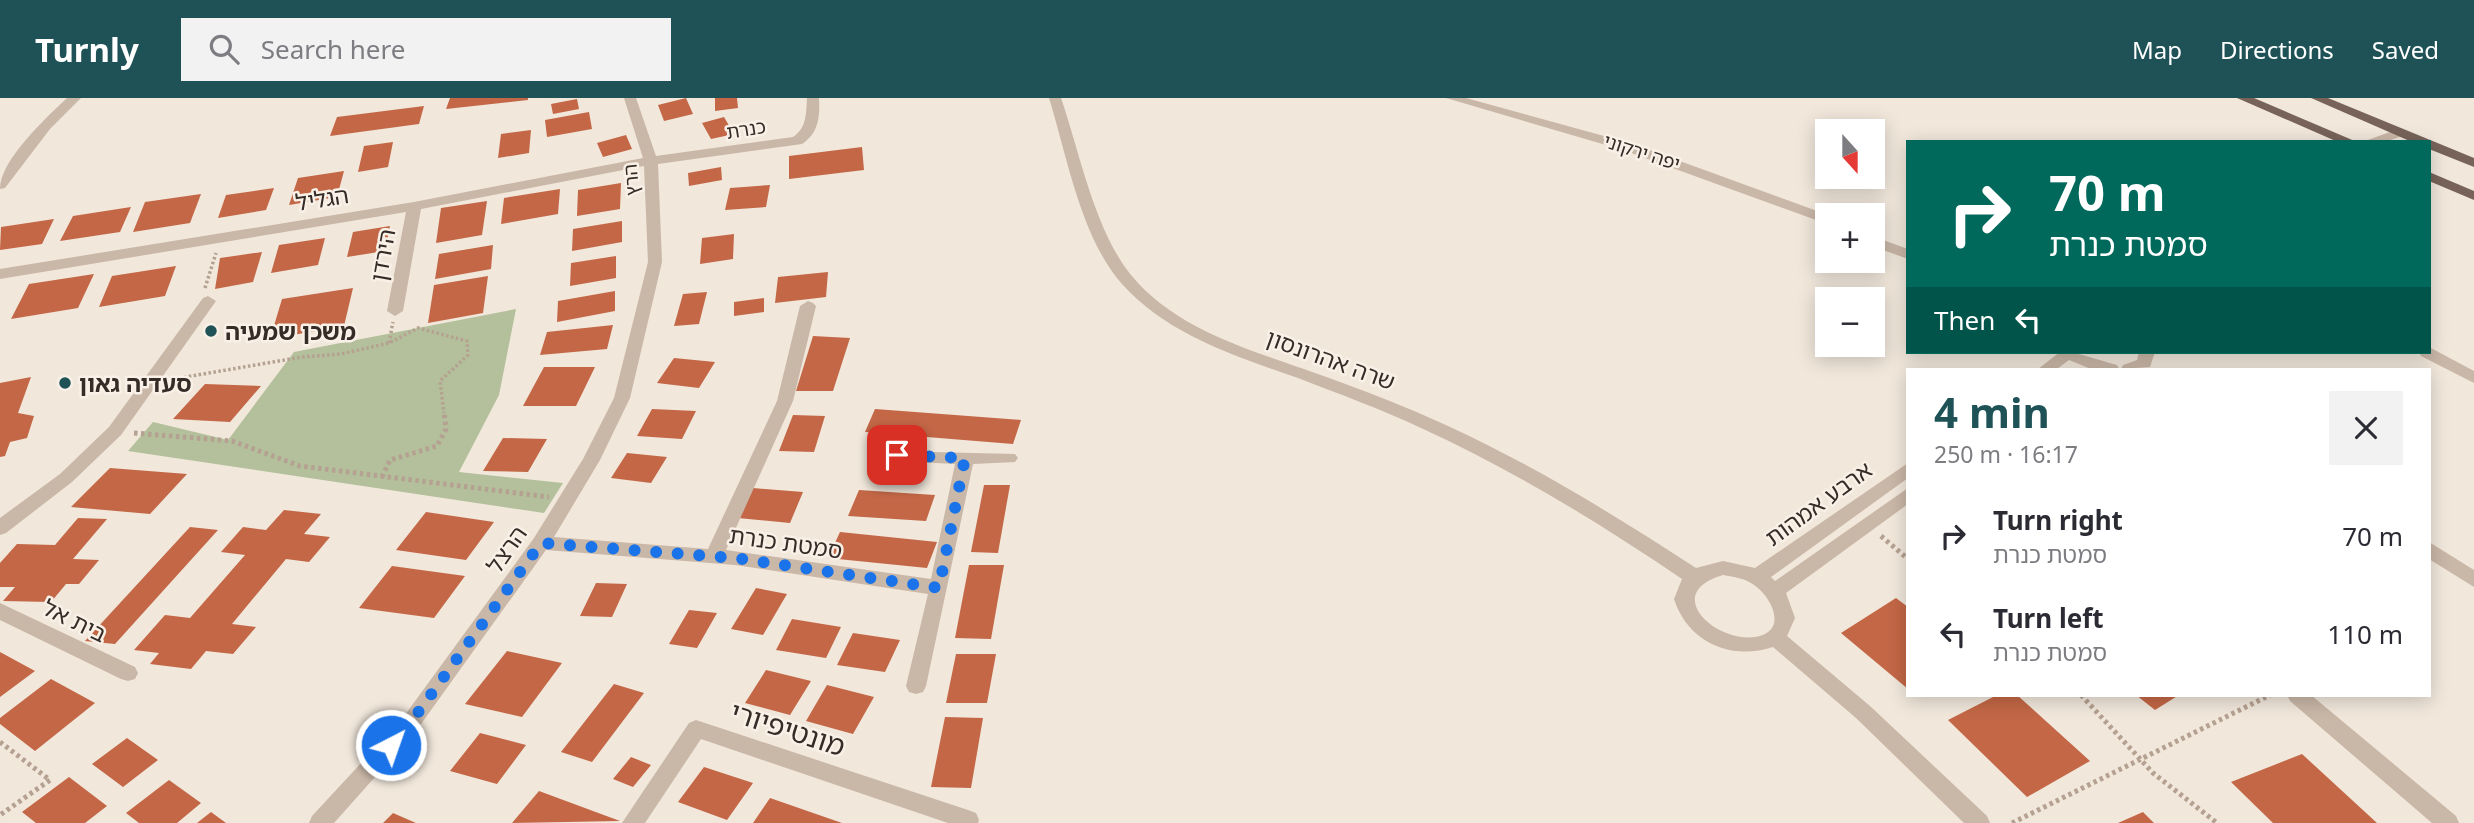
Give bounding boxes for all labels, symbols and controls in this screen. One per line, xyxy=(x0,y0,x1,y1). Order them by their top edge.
search box xyxy=(181,18,671,81)
text: Turnly xyxy=(35,27,139,72)
icon: search xyxy=(205,30,243,68)
text: Search here xyxy=(261,31,405,67)
text: Map xyxy=(2132,33,2182,66)
text: Directions xyxy=(2220,33,2334,66)
text: Saved xyxy=(2372,33,2439,66)
street label: כנרת xyxy=(724,113,768,145)
north arrow xyxy=(1815,119,1885,189)
map controls xyxy=(1815,119,1885,357)
street label: יפה ירקוני xyxy=(1601,127,1683,177)
text: 70 m xyxy=(2049,159,2166,225)
street label: הרץ xyxy=(617,163,645,197)
icon: right xyxy=(1934,168,2025,259)
street label: הגליל xyxy=(293,178,351,218)
button: + xyxy=(1815,203,1885,273)
text: סמטת כנרת xyxy=(2049,222,2208,265)
street label: הירדן xyxy=(362,226,402,284)
button: − xyxy=(1815,287,1885,357)
icon: left xyxy=(2009,301,2047,339)
text: Then xyxy=(1934,302,1995,338)
place label: משכן שמעיה xyxy=(225,315,356,347)
street label: שרה אהרונסון xyxy=(1262,321,1400,397)
marker: משכן שמעיה xyxy=(203,323,219,339)
place label: סעדיה גאון xyxy=(79,367,192,399)
marker: סעדיה גאון xyxy=(57,375,73,391)
text: 4 min xyxy=(1934,383,2050,440)
button: close xyxy=(2329,391,2403,465)
pin xyxy=(867,425,927,485)
icon: arrive xyxy=(878,436,916,474)
text: 250 m · 16:17 xyxy=(1934,438,2078,470)
street label: ארבע אמהות xyxy=(1758,453,1878,553)
text: Turn right xyxy=(1993,502,2123,538)
icon: right xyxy=(1934,517,1972,555)
street label: סמטת כנרת xyxy=(727,518,845,566)
text: 70 m xyxy=(2342,518,2403,554)
street label: הרצל xyxy=(478,519,534,579)
text: סמטת כנרת xyxy=(1993,538,2107,570)
street label: בית אל xyxy=(38,591,112,649)
text: Turn left xyxy=(1993,600,2104,636)
icon: left xyxy=(1934,615,1972,653)
text: 110 m xyxy=(2327,616,2403,652)
text: סמטת כנרת xyxy=(1993,636,2107,668)
street label: מונטיפיורי xyxy=(726,692,850,764)
position arrow xyxy=(354,708,428,782)

